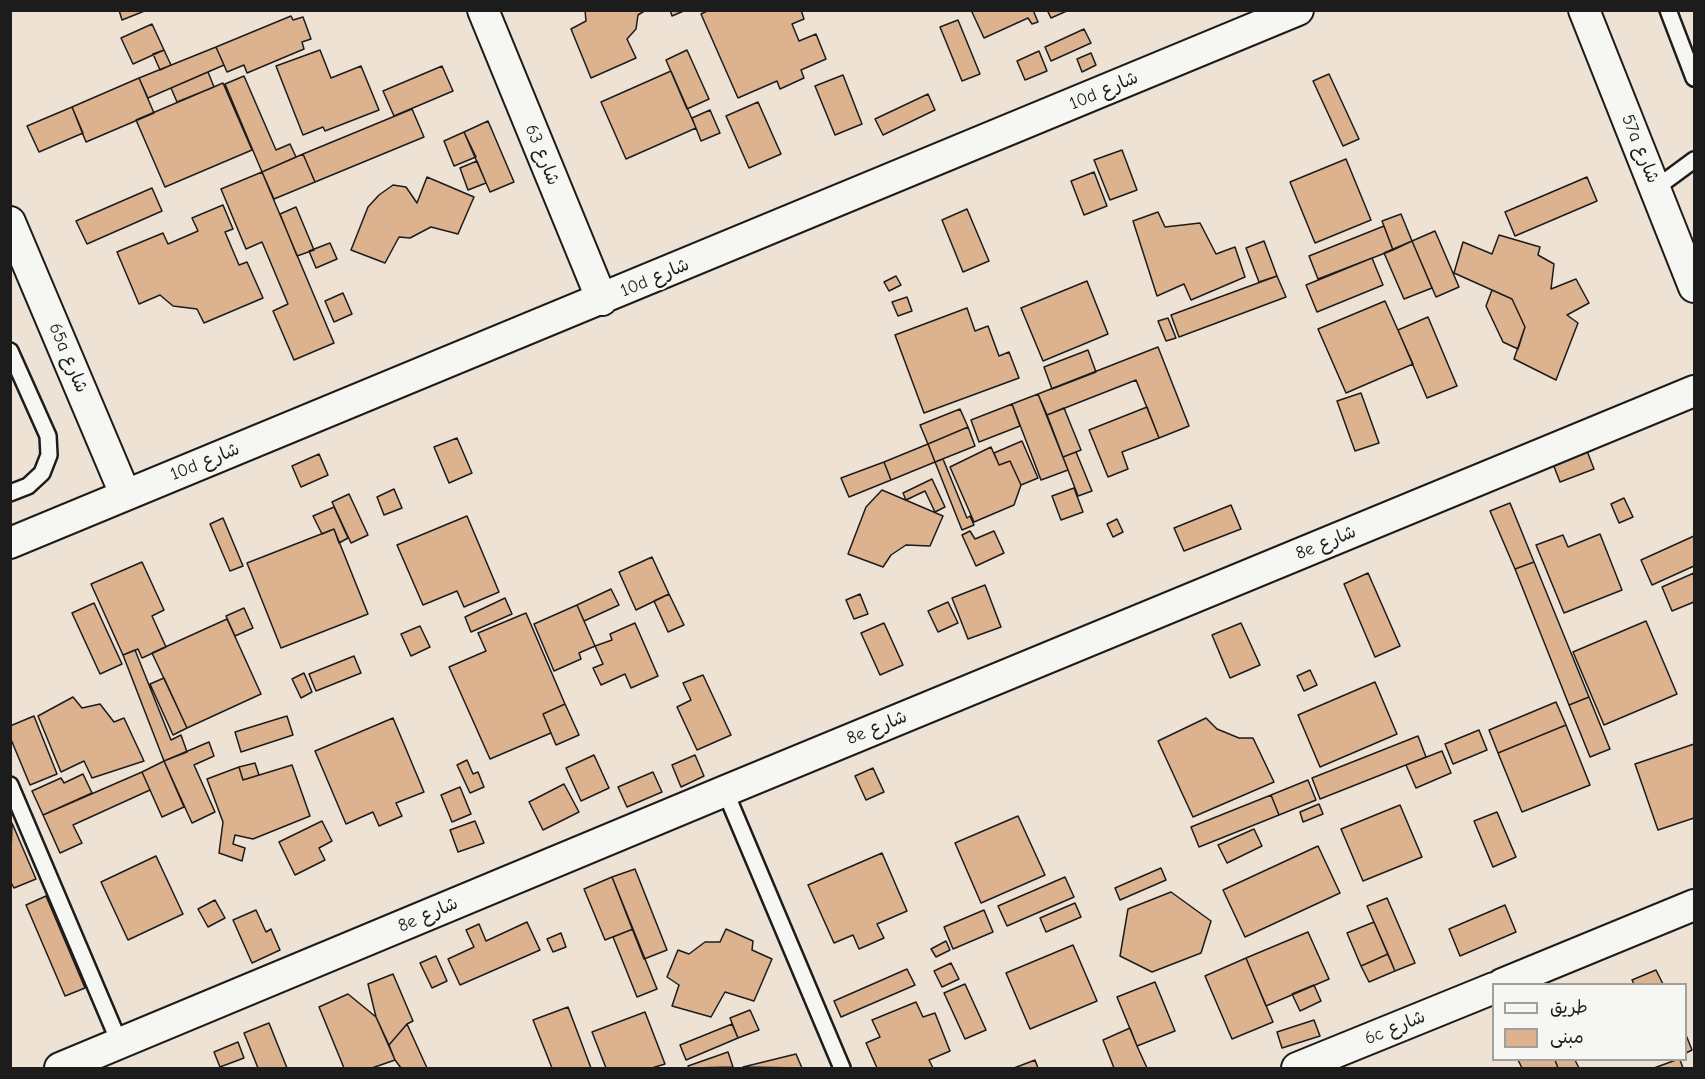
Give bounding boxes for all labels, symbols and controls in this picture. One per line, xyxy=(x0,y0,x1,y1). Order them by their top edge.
street label: 10d شارع xyxy=(1066,67,1142,115)
street label: 57a شارع xyxy=(1616,111,1664,187)
street label: شارع 63 xyxy=(520,121,564,189)
street label: 10d شارع xyxy=(617,254,693,302)
street label: 65a شارع xyxy=(44,320,92,396)
street label: 10d شارع xyxy=(167,438,243,486)
street label: 8e شارع xyxy=(1293,521,1359,565)
street label: 8e شارع xyxy=(844,706,910,750)
street label: 8e شارع xyxy=(395,893,461,937)
legend xyxy=(1492,983,1687,1061)
text: طريق xyxy=(1550,997,1588,1018)
street label: 6c شارع xyxy=(1362,1006,1428,1050)
text: مبنى xyxy=(1550,1027,1584,1048)

